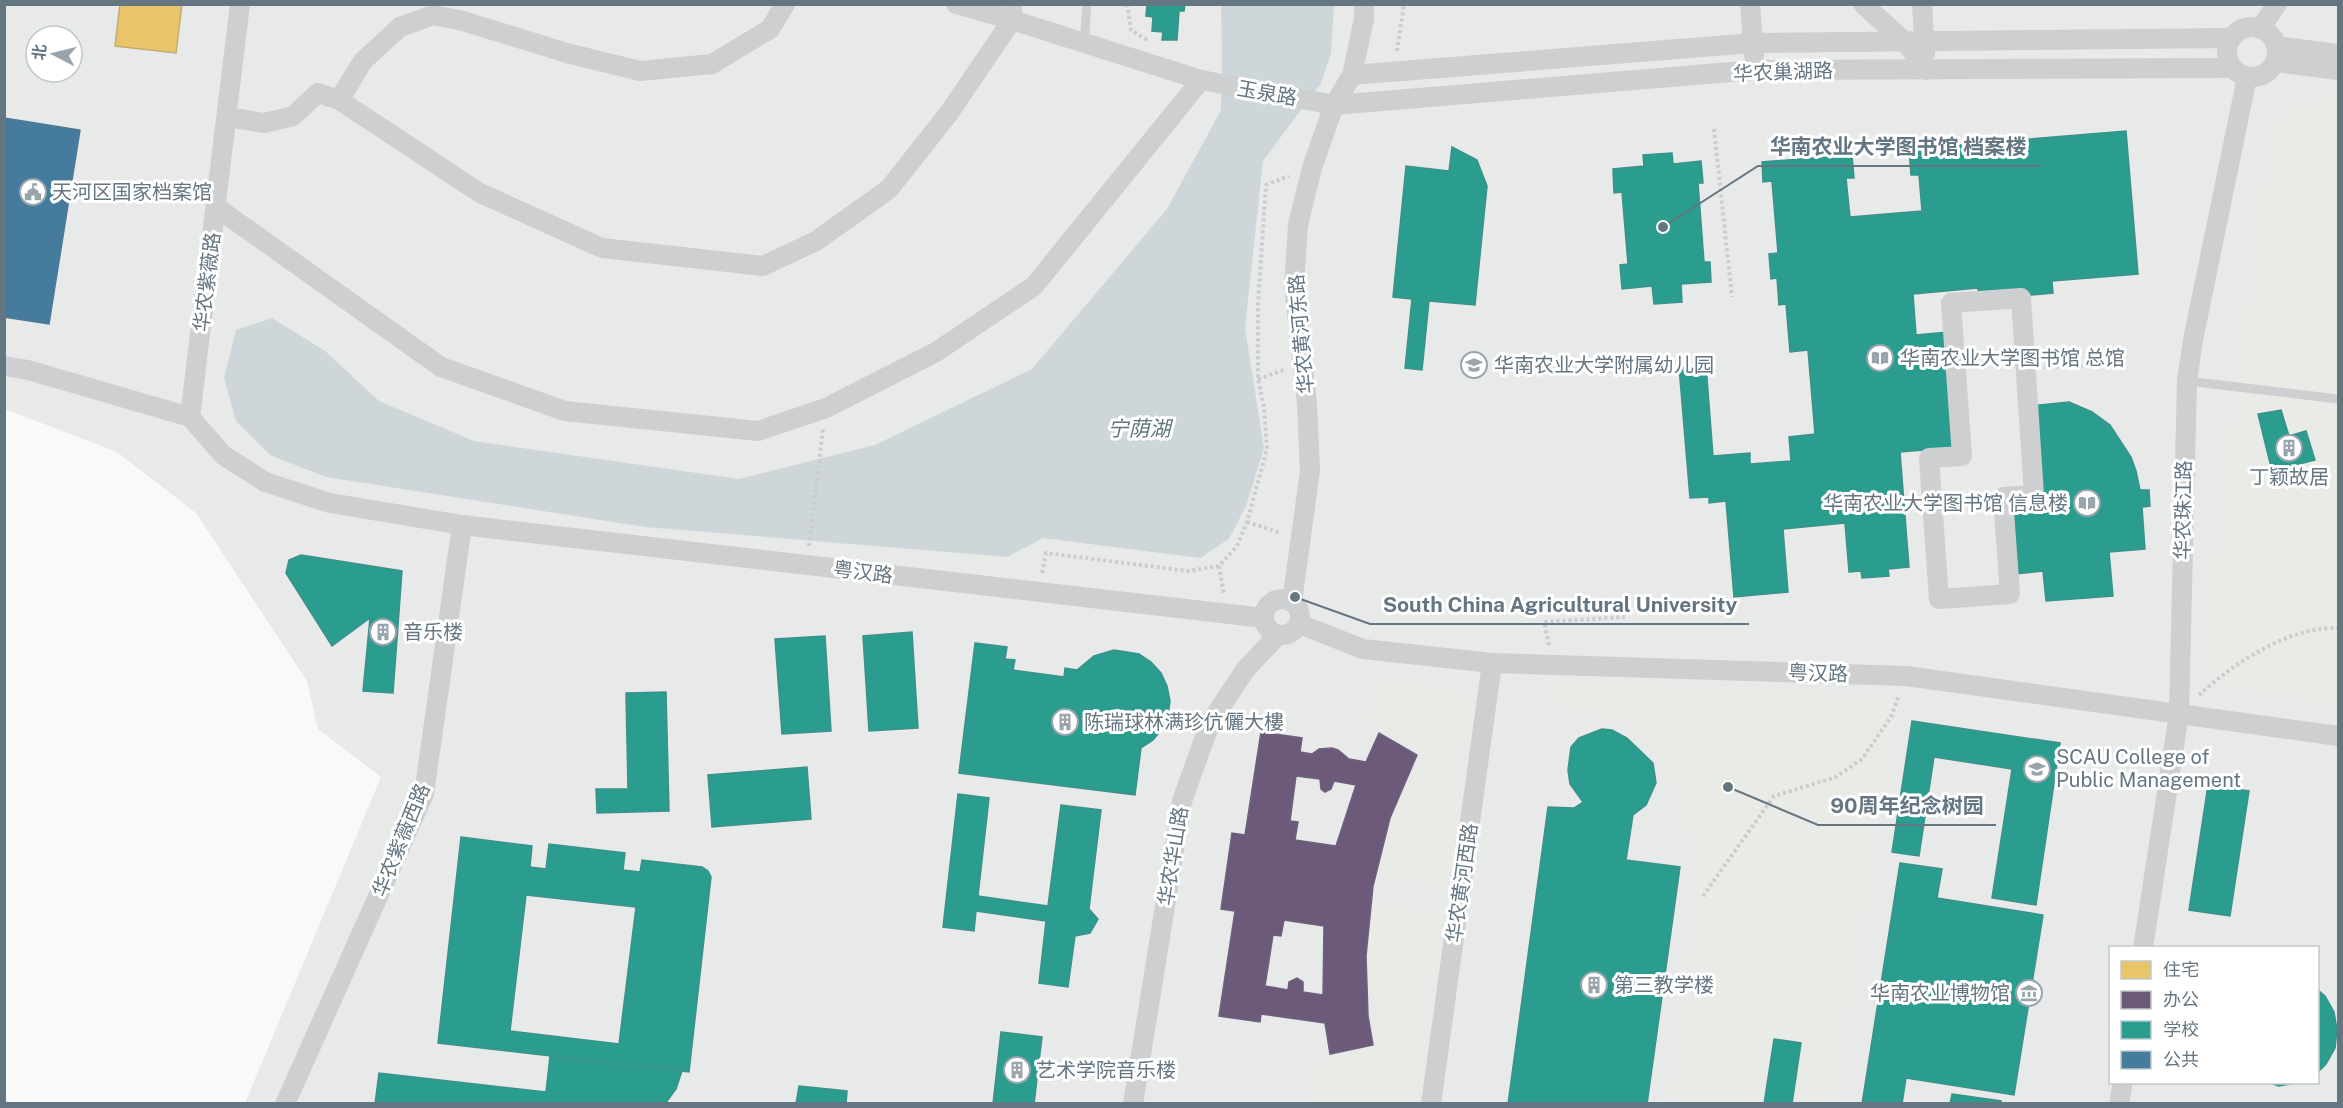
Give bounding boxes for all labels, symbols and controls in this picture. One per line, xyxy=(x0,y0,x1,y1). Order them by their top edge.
north arrow xyxy=(24,24,84,84)
text: 北 xyxy=(29,43,50,61)
street label: 华农巢湖路 xyxy=(1733,58,1833,86)
street label: 玉泉路 xyxy=(1235,76,1299,110)
callout: 华南农业大学图书馆 档案楼 xyxy=(1758,127,2039,166)
text: 华南农业大学图书馆 档案楼 xyxy=(1770,134,2026,159)
public building icon: 天河区国家档案馆 xyxy=(18,177,48,207)
place label: 天河区国家档案馆 xyxy=(52,180,212,204)
street label: 华农紫薇路 xyxy=(189,231,225,333)
street label: 华农黄河东路 xyxy=(1284,273,1318,395)
library icon: 华南农业大学图书馆 总馆 xyxy=(1865,343,1895,373)
place label: 华南农业大学图书馆 总馆 xyxy=(1900,346,2125,370)
school or university icon: 华南农业大学附属幼儿园 xyxy=(1459,350,1489,380)
place label: 华南农业大学附属幼儿园 xyxy=(1494,353,1714,377)
water label: 宁荫湖 xyxy=(1108,416,1173,441)
building icon: 丁颖故居 xyxy=(2274,433,2304,463)
street label: 华农珠江路 xyxy=(2170,460,2196,560)
place label: 丁颖故居 xyxy=(2249,465,2329,489)
library icon: 华南农业大学图书馆 信息楼 xyxy=(2072,488,2102,518)
place label: 华南农业大学图书馆 信息楼 xyxy=(1823,491,2068,515)
street label: 粤汉路 xyxy=(832,556,894,588)
callout: South China Agricultural University xyxy=(1370,585,1749,624)
text: South China Agricultural University xyxy=(1383,592,1737,617)
building icon: 音乐楼 xyxy=(368,617,398,647)
place label: 音乐楼 xyxy=(403,620,463,644)
street label: 粤汉路 xyxy=(1788,660,1848,686)
building icon: 陈瑞球林满珍伉儷大樓 xyxy=(1050,707,1080,737)
place label: 陈瑞球林满珍伉儷大樓 xyxy=(1084,710,1284,734)
place label: SCAU College of Public Management xyxy=(2056,745,2241,792)
school or university icon: SCAU College of Public Management xyxy=(2022,754,2052,784)
street label: 华农紫薇西路 xyxy=(367,780,435,900)
callout: 90周年纪念树园 xyxy=(1818,786,1996,825)
text: 90周年纪念树园 xyxy=(1830,793,1984,818)
street label: 华农华山路 xyxy=(1153,805,1193,907)
street label: 华农黄河西路 xyxy=(1442,822,1482,944)
legend xyxy=(2109,946,2319,1084)
text: 住宅 xyxy=(2163,959,2199,980)
building icon: 第三教学楼 xyxy=(1579,970,1609,1000)
place label: 第三教学楼 xyxy=(1614,973,1714,997)
museum icon: 华南农业博物馆 xyxy=(2014,978,2044,1008)
place label: 华南农业博物馆 xyxy=(1870,981,2010,1005)
text: 办公 xyxy=(2163,989,2199,1010)
text: 学校 xyxy=(2163,1019,2199,1040)
text: 公共 xyxy=(2163,1049,2199,1070)
building icon: 艺术学院音乐楼 xyxy=(1002,1055,1032,1085)
place label: 艺术学院音乐楼 xyxy=(1036,1058,1176,1082)

